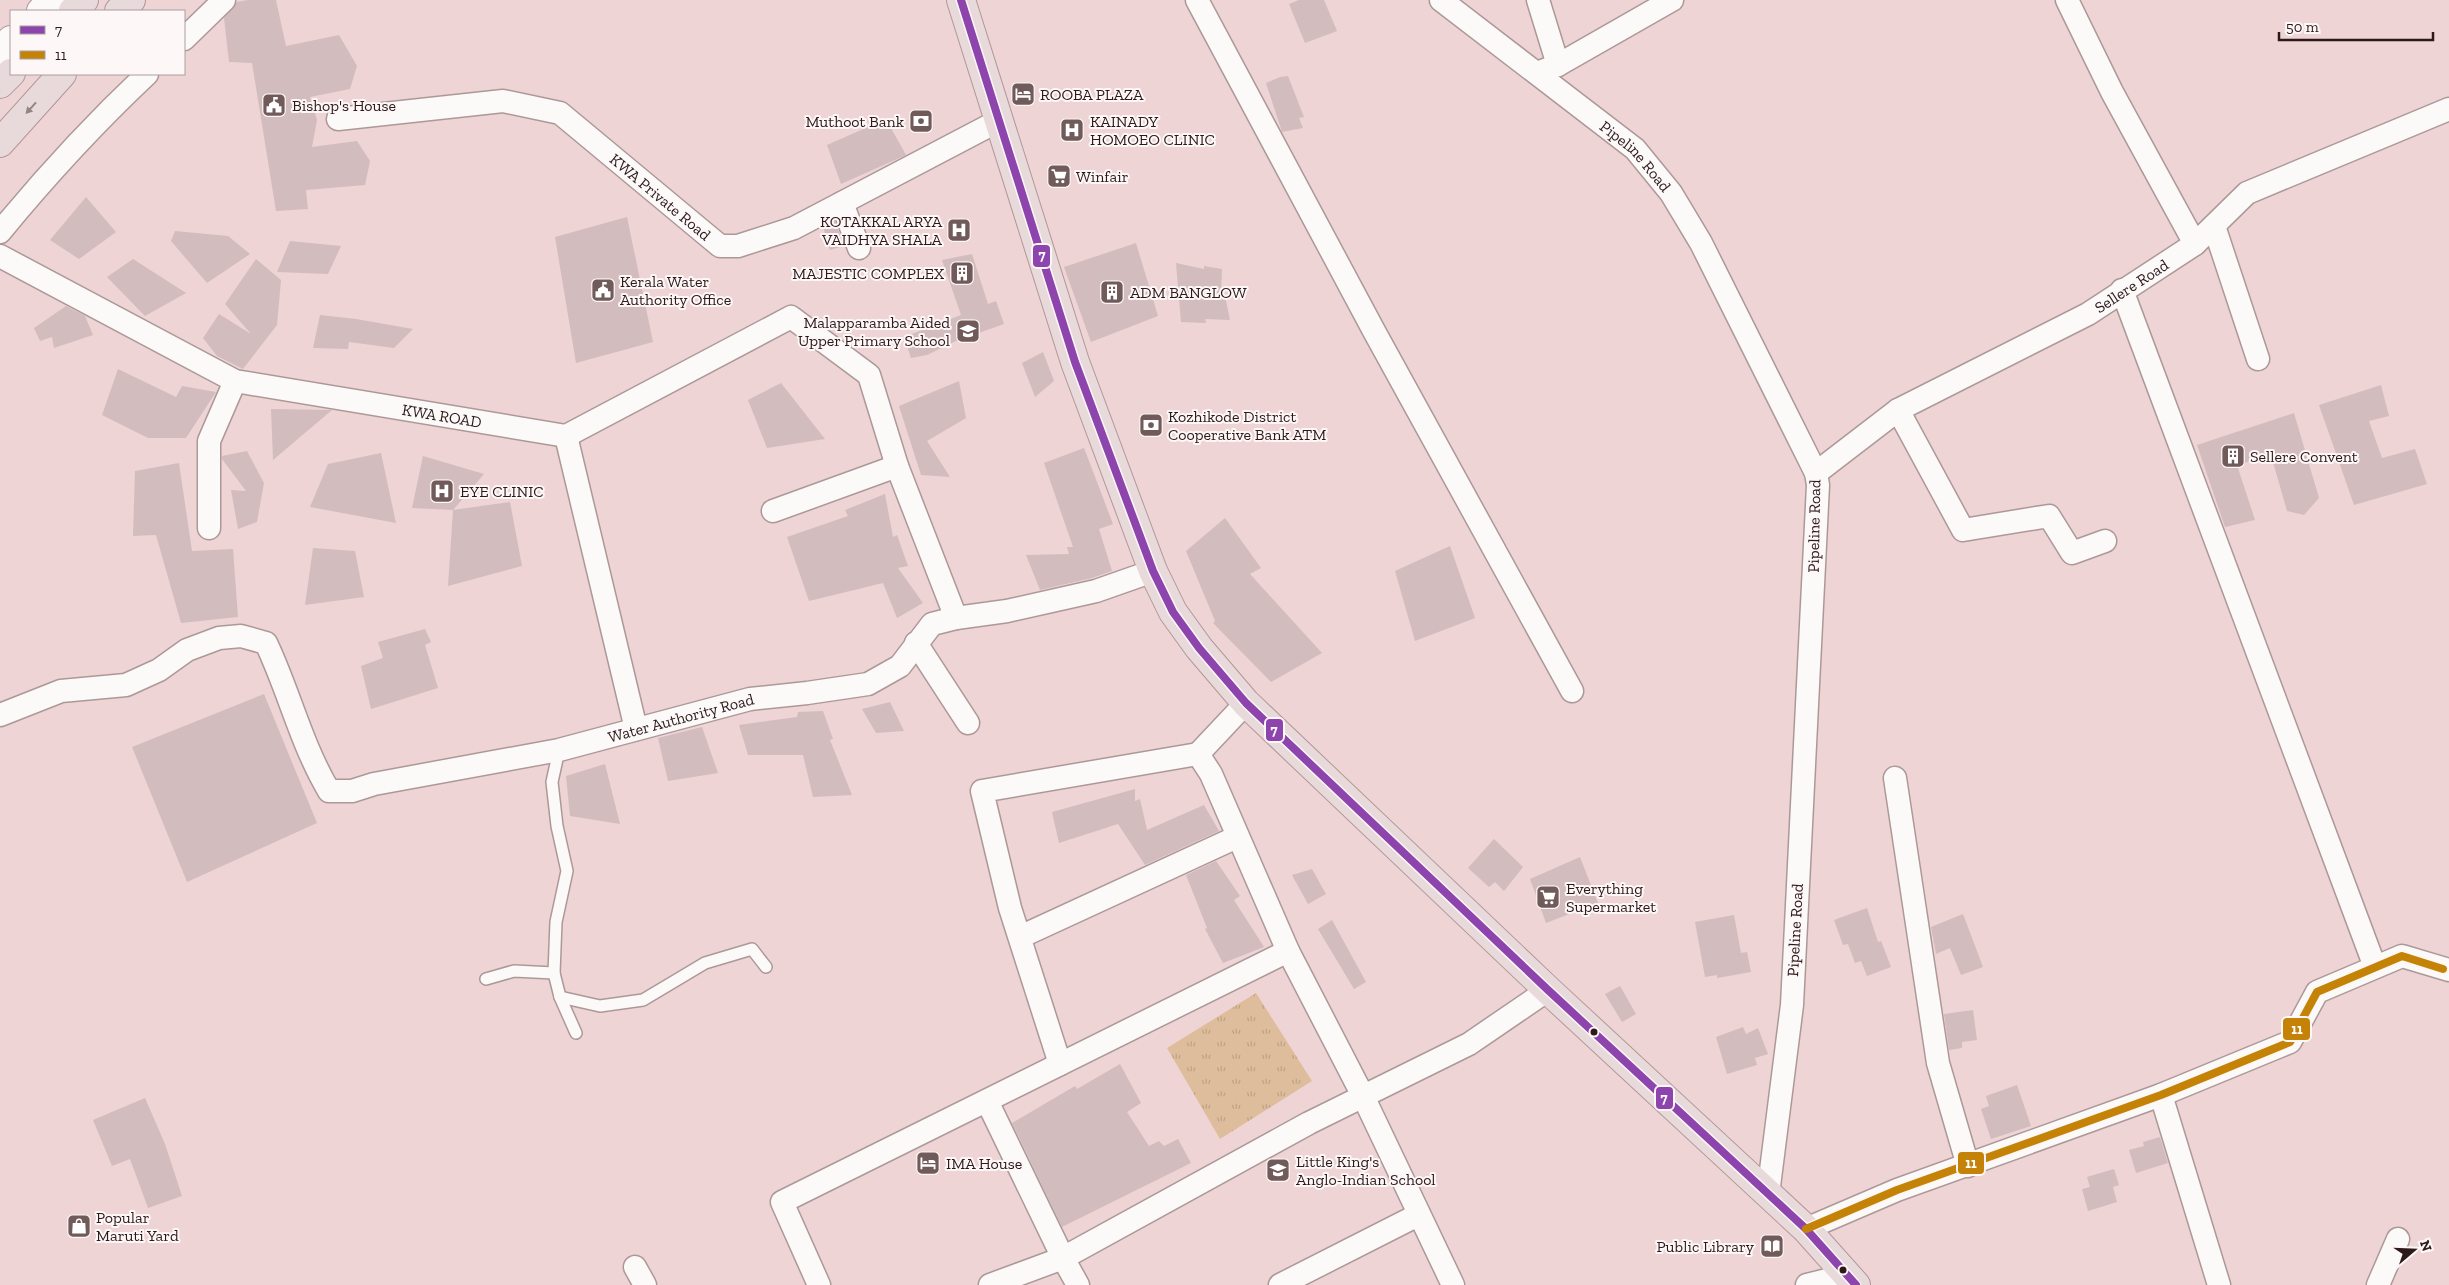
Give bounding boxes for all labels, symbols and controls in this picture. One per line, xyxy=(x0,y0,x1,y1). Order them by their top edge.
legend xyxy=(10,10,185,75)
scale bar xyxy=(2279,10,2433,42)
text: 50 m xyxy=(2286,18,2319,36)
text: 7 xyxy=(55,21,62,39)
text: 11 xyxy=(55,46,67,64)
hotel icon: ROOBA PLAZA xyxy=(1010,81,1036,107)
place label: ROOBA PLAZA xyxy=(1040,85,1144,104)
public building icon: Bishop's House xyxy=(261,92,287,118)
place label: Bishop's House xyxy=(292,96,396,115)
one-way arrow xyxy=(25,102,37,114)
bank icon: Muthoot Bank xyxy=(908,108,934,134)
place label: Muthoot Bank xyxy=(805,112,905,131)
place label: KAINADY HOMOEO CLINIC xyxy=(1090,112,1215,149)
street label: Pipeline Road xyxy=(1596,116,1676,196)
hospital icon: KAINADY HOMOEO CLINIC xyxy=(1059,117,1085,143)
street label: KWA Private Road xyxy=(606,149,715,244)
supermarket icon: Winfair xyxy=(1046,163,1072,189)
place label: Winfair xyxy=(1076,167,1129,186)
place label: KOTAKKAL ARYA VAIDHYA SHALA xyxy=(820,212,943,249)
hospital icon: KOTAKKAL ARYA VAIDHYA SHALA xyxy=(946,217,972,243)
line badge: 7 xyxy=(1032,244,1051,268)
text: 7 xyxy=(1039,247,1046,264)
street label: Sellere Road xyxy=(2091,255,2172,317)
building icon: MAJESTIC COMPLEX xyxy=(949,260,975,286)
place label: MAJESTIC COMPLEX xyxy=(792,264,944,283)
place label: Kerala Water Authority Office xyxy=(620,272,731,309)
public building icon: Kerala Water Authority Office xyxy=(590,277,616,303)
building icon: ADM BANGLOW xyxy=(1099,279,1125,305)
place label: ADM BANGLOW xyxy=(1130,283,1247,302)
place label: Malapparamba Aided Upper Primary School xyxy=(798,313,950,350)
school or university icon: Malapparamba Aided Upper Primary School xyxy=(955,318,981,344)
street label: KWA ROAD xyxy=(401,399,483,431)
place label: Kozhikode District Cooperative Bank ATM xyxy=(1168,407,1326,444)
bank icon: Kozhikode District Cooperative Bank ATM xyxy=(1138,412,1164,438)
building icon: Sellere Convent xyxy=(2220,443,2246,469)
place label: Sellere Convent xyxy=(2250,447,2358,466)
hospital icon: EYE CLINIC xyxy=(429,478,455,504)
street label: Pipeline Road xyxy=(1804,479,1824,573)
place label: EYE CLINIC xyxy=(460,482,544,501)
street label: Water Authority Road xyxy=(606,689,756,746)
line badge: 7 xyxy=(1265,718,1284,742)
text: 7 xyxy=(1271,722,1278,739)
place label: Everything Supermarket xyxy=(1566,879,1656,916)
street label: Pipeline Road xyxy=(1783,883,1807,977)
supermarket icon: Everything Supermarket xyxy=(1535,884,1561,910)
line badge: 11 xyxy=(2282,1017,2311,1041)
text: 11 xyxy=(2291,1021,2303,1038)
unlabelled marker xyxy=(1589,1027,1599,1037)
line badge: 7 xyxy=(1655,1086,1674,1110)
text: 7 xyxy=(1661,1090,1668,1107)
hotel icon: IMA House xyxy=(915,1150,941,1176)
line badge: 11 xyxy=(1957,1151,1985,1175)
place label: Little King's Anglo-Indian School xyxy=(1296,1152,1436,1189)
place label: IMA House xyxy=(946,1154,1022,1173)
text: 11 xyxy=(1965,1155,1977,1172)
school or university icon: Little King's Anglo-Indian School xyxy=(1265,1157,1291,1183)
place label: Popular Maruti Yard xyxy=(96,1208,179,1245)
shop icon: Popular Maruti Yard xyxy=(66,1213,92,1239)
north arrow xyxy=(2389,1225,2439,1275)
library icon: Public Library xyxy=(1759,1233,1785,1259)
place label: Public Library xyxy=(1656,1237,1755,1256)
text: N xyxy=(2416,1238,2436,1254)
unlabelled marker xyxy=(1838,1265,1848,1275)

